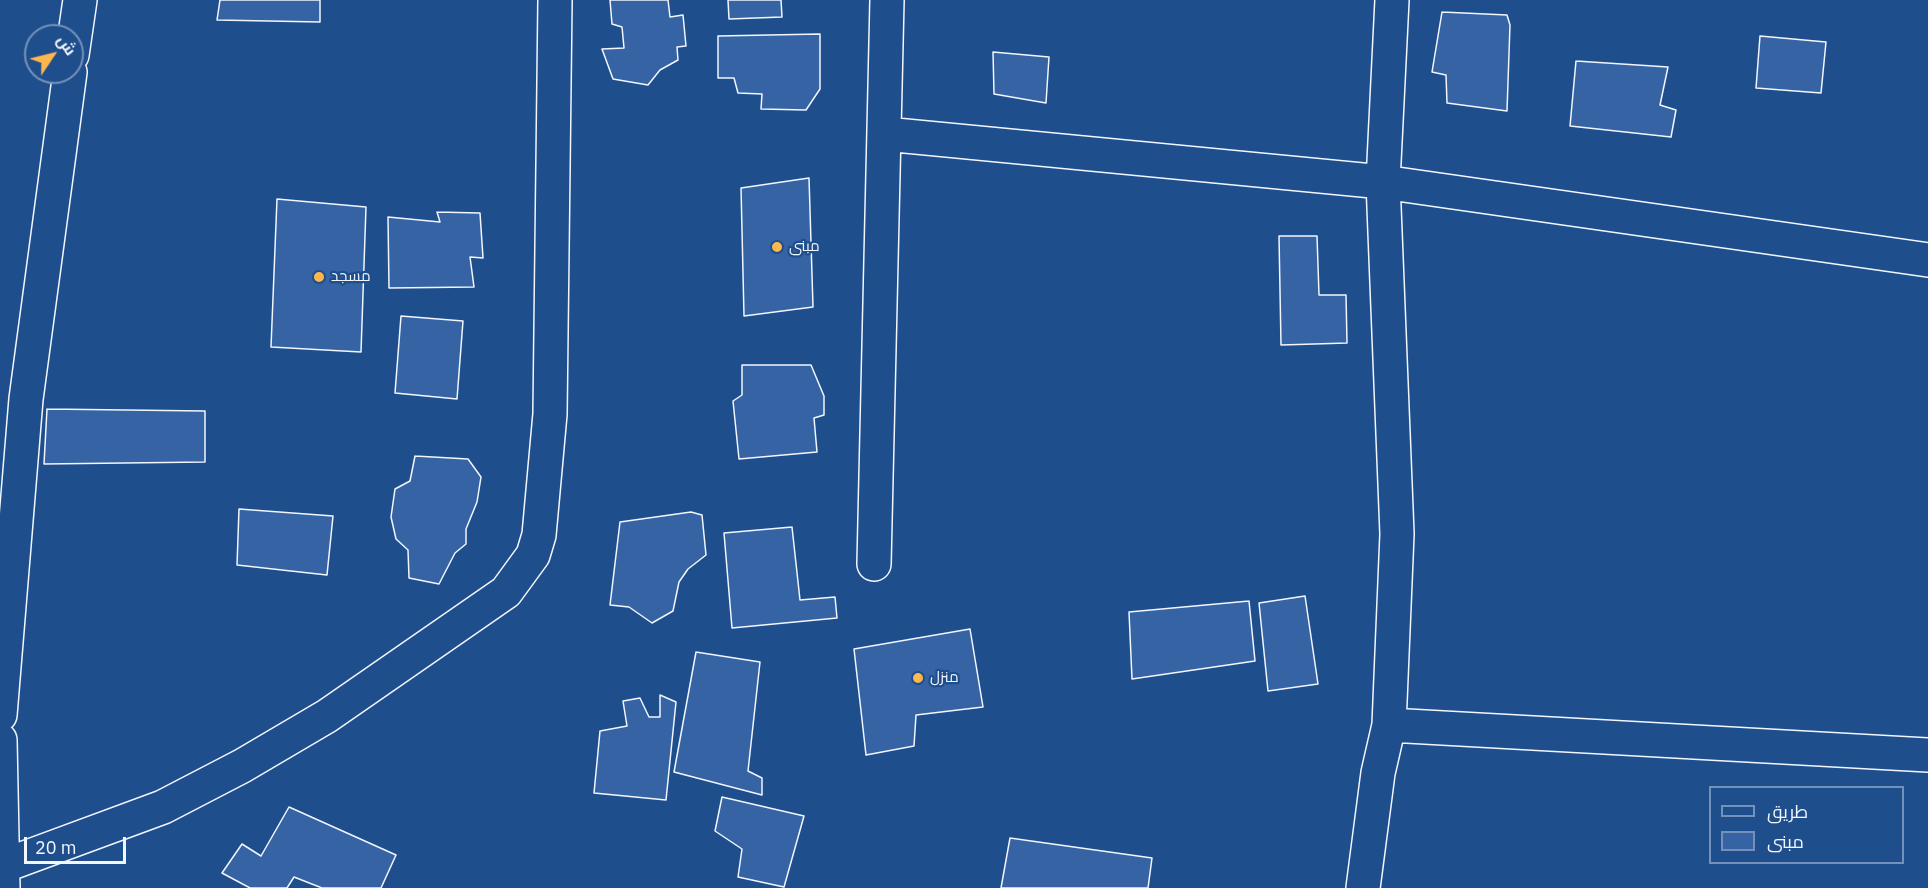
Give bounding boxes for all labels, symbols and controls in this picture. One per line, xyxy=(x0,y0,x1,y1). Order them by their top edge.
north arrow xyxy=(24,24,84,84)
text: ش xyxy=(53,31,81,59)
place label: مبنى xyxy=(789,238,820,256)
marker: مبنى xyxy=(770,240,784,254)
place label: مسجد xyxy=(331,268,371,286)
marker: مسجد xyxy=(312,270,326,284)
place label: منزل xyxy=(930,669,959,687)
marker: منزل xyxy=(911,671,925,685)
legend xyxy=(1709,786,1904,864)
text: طريق xyxy=(1767,800,1808,823)
scale bar xyxy=(27,825,129,863)
text: مبنى xyxy=(1767,830,1804,853)
text: 20 m xyxy=(35,836,77,859)

